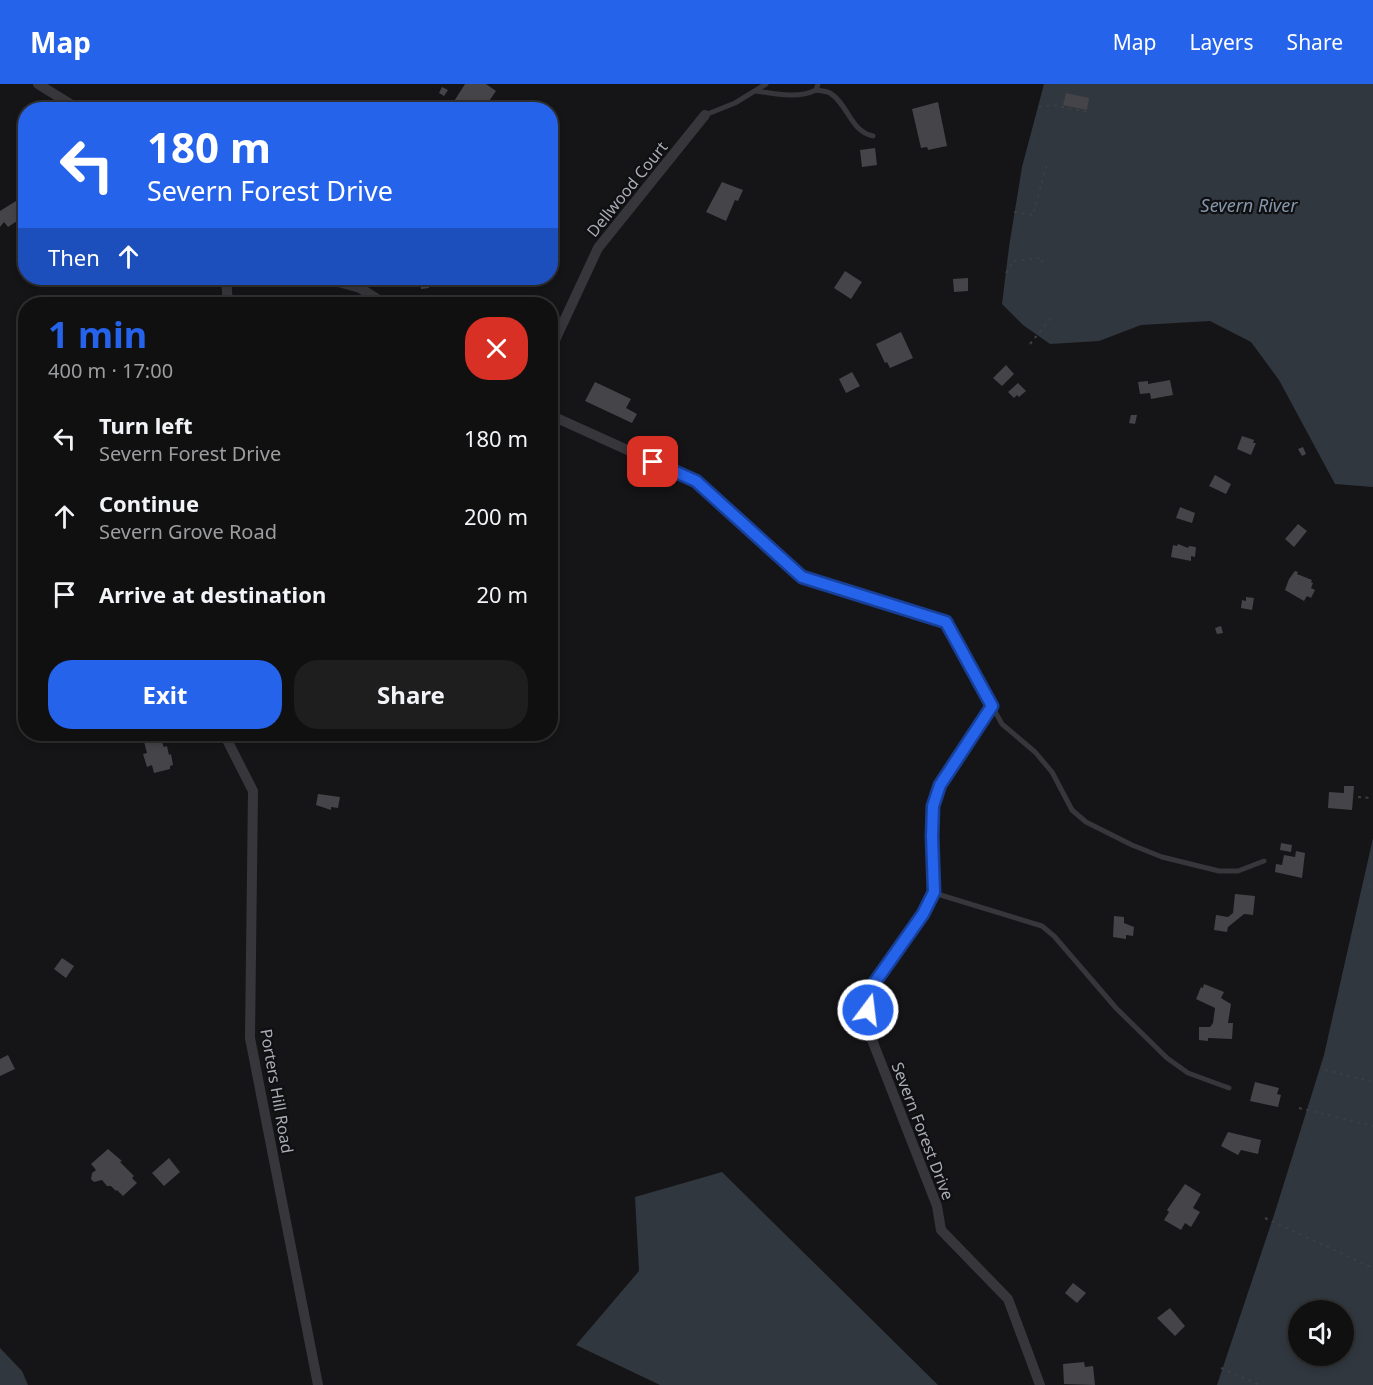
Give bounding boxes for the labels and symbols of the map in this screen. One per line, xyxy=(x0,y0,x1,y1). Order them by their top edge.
street label: Dellwood Court xyxy=(582,136,672,241)
water label: Severn River xyxy=(1201,193,1298,217)
pin xyxy=(627,436,678,487)
position arrow xyxy=(836,978,900,1042)
street label: Porters Hill Road xyxy=(255,1027,299,1155)
street label: Severn Forest Drive xyxy=(887,1059,959,1203)

